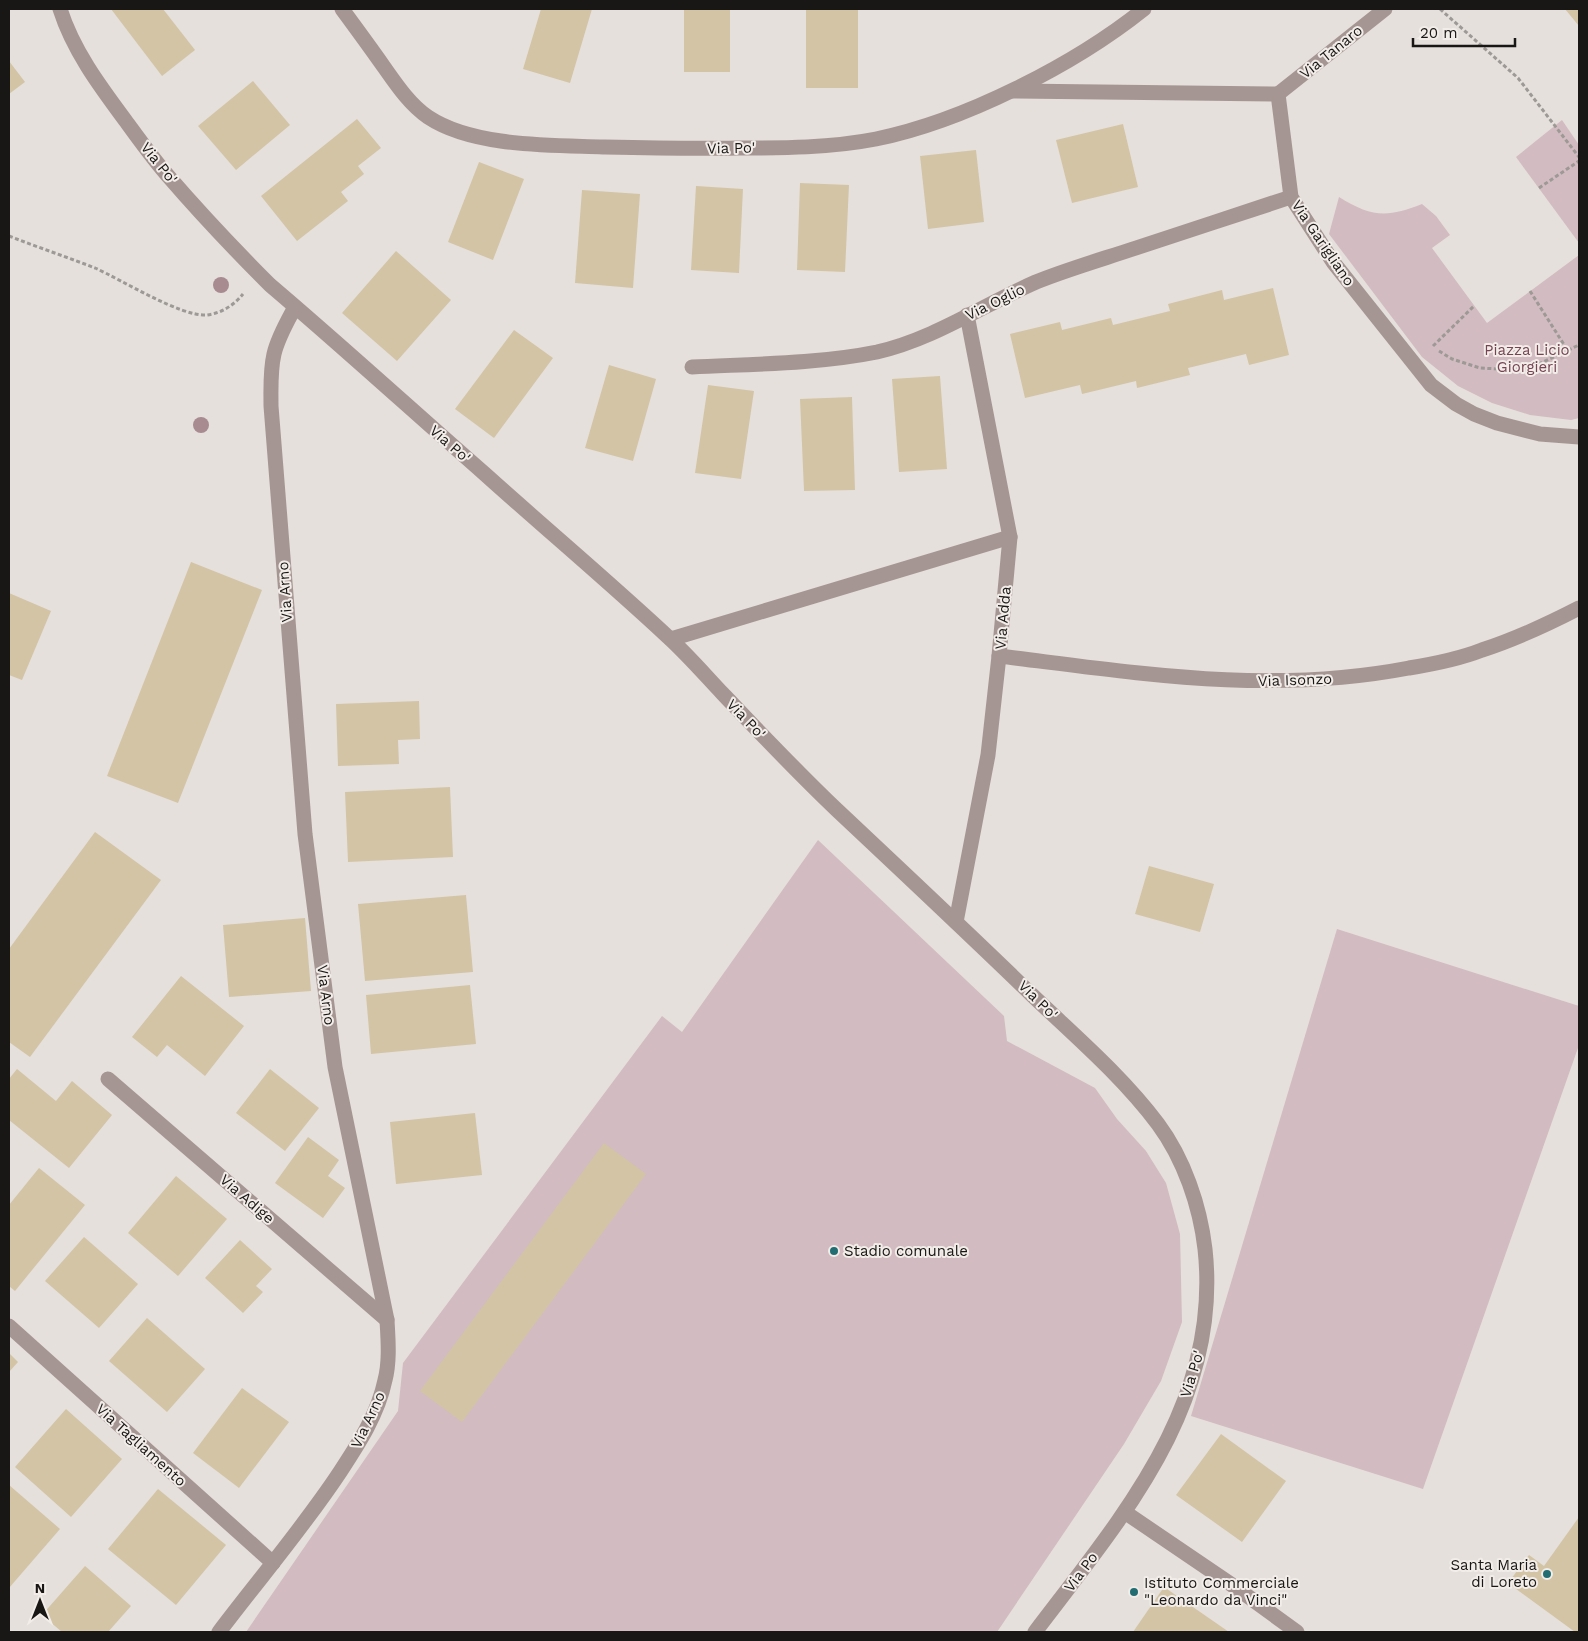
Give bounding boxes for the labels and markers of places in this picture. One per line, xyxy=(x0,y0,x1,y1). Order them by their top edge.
place label: Stadio comunale xyxy=(844,1242,968,1260)
marker: Stadio comunale xyxy=(828,1245,840,1257)
place label: Santa Maria di Loreto xyxy=(1451,1556,1538,1591)
marker: Santa Maria di Loreto xyxy=(1541,1568,1553,1580)
place label: Istituto Commerciale "Leonardo da Vinci" xyxy=(1144,1574,1299,1609)
marker: Istituto Commerciale "Leonardo da Vinci" xyxy=(1128,1586,1140,1598)

